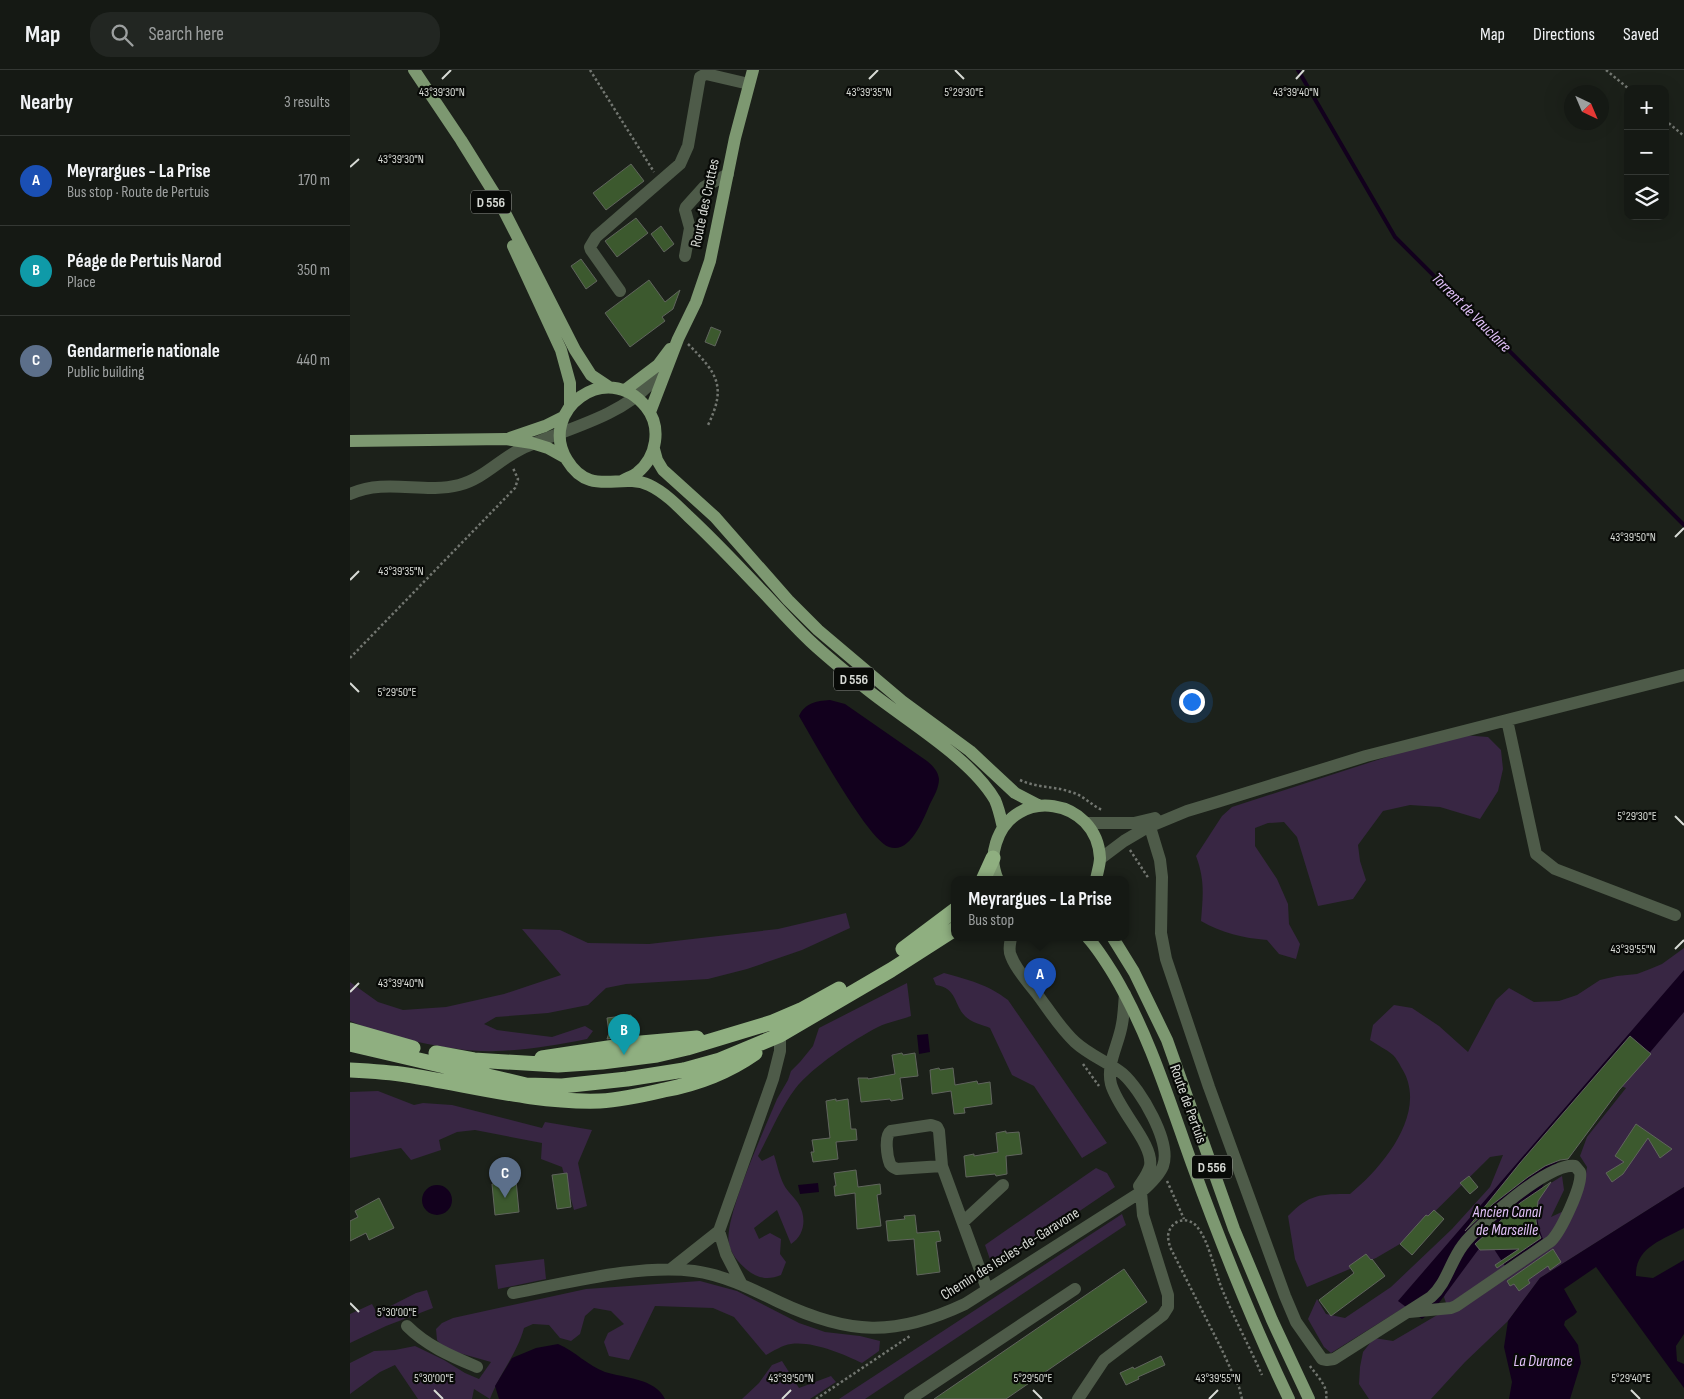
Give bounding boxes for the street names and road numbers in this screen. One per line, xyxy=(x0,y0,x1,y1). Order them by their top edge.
street label: Route des Crottes xyxy=(686,157,724,249)
road number: D 556 xyxy=(471,190,511,214)
road number: D 556 xyxy=(834,668,874,690)
street label: Route de Pertuis xyxy=(1165,1062,1211,1146)
road number: D 556 xyxy=(1192,1156,1232,1178)
street label: Chemin des Iscles-de-Garavone xyxy=(937,1203,1083,1305)

